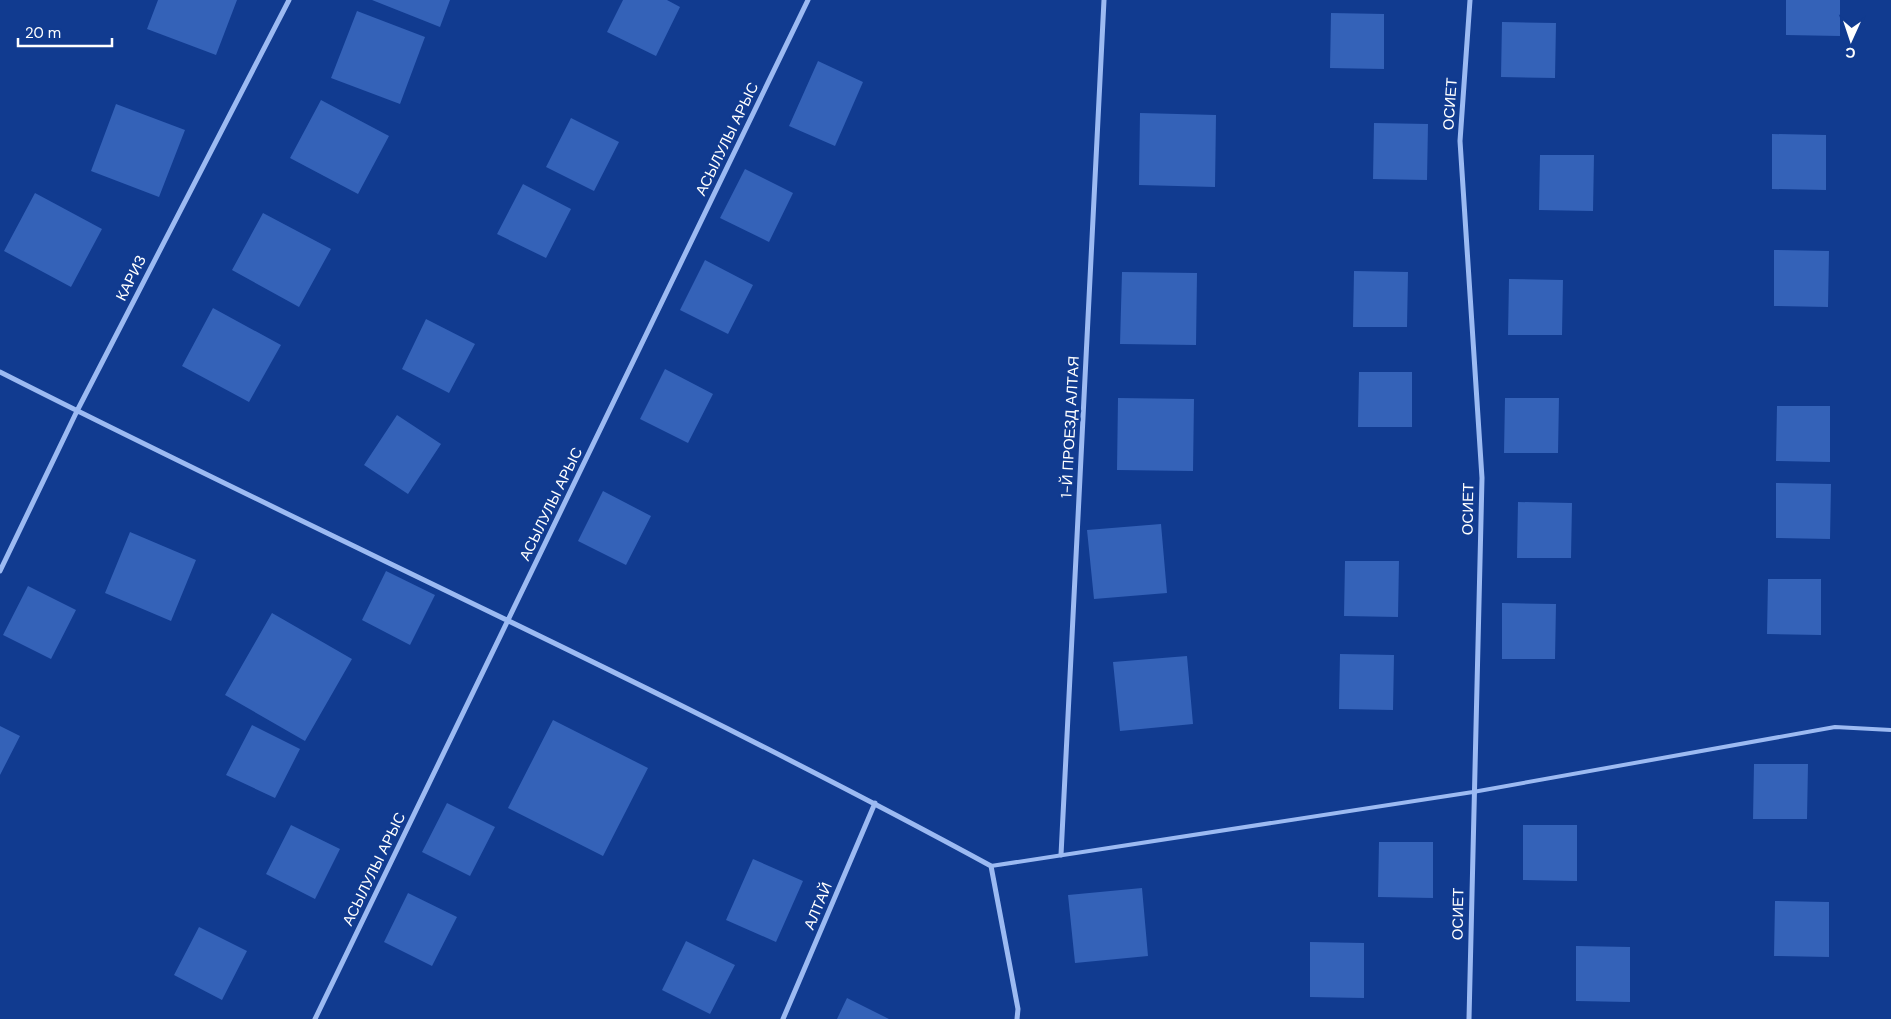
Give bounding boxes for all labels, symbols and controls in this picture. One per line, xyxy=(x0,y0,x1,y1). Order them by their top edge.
scale bar xyxy=(18,15,111,47)
north arrow xyxy=(1826,15,1876,65)
text: 20 m xyxy=(25,23,61,43)
text: С xyxy=(1845,44,1856,62)
street label: ОСИЕТ xyxy=(1438,77,1462,131)
street label: АСЫЛУЛЫ АРЫС xyxy=(691,79,763,199)
street label: КАРИЗ xyxy=(111,252,151,304)
street label: 1-Й ПРОЕЗД АЛТАЯ xyxy=(1056,355,1084,499)
street label: АСЫЛУЛЫ АРЫС xyxy=(515,444,587,564)
street label: ОСИЕТ xyxy=(1458,483,1478,535)
street label: АСЫЛУЛЫ АРЫС xyxy=(338,809,410,929)
street label: АЛТАЙ xyxy=(799,879,837,933)
street label: ОСИЕТ xyxy=(1448,888,1468,940)

